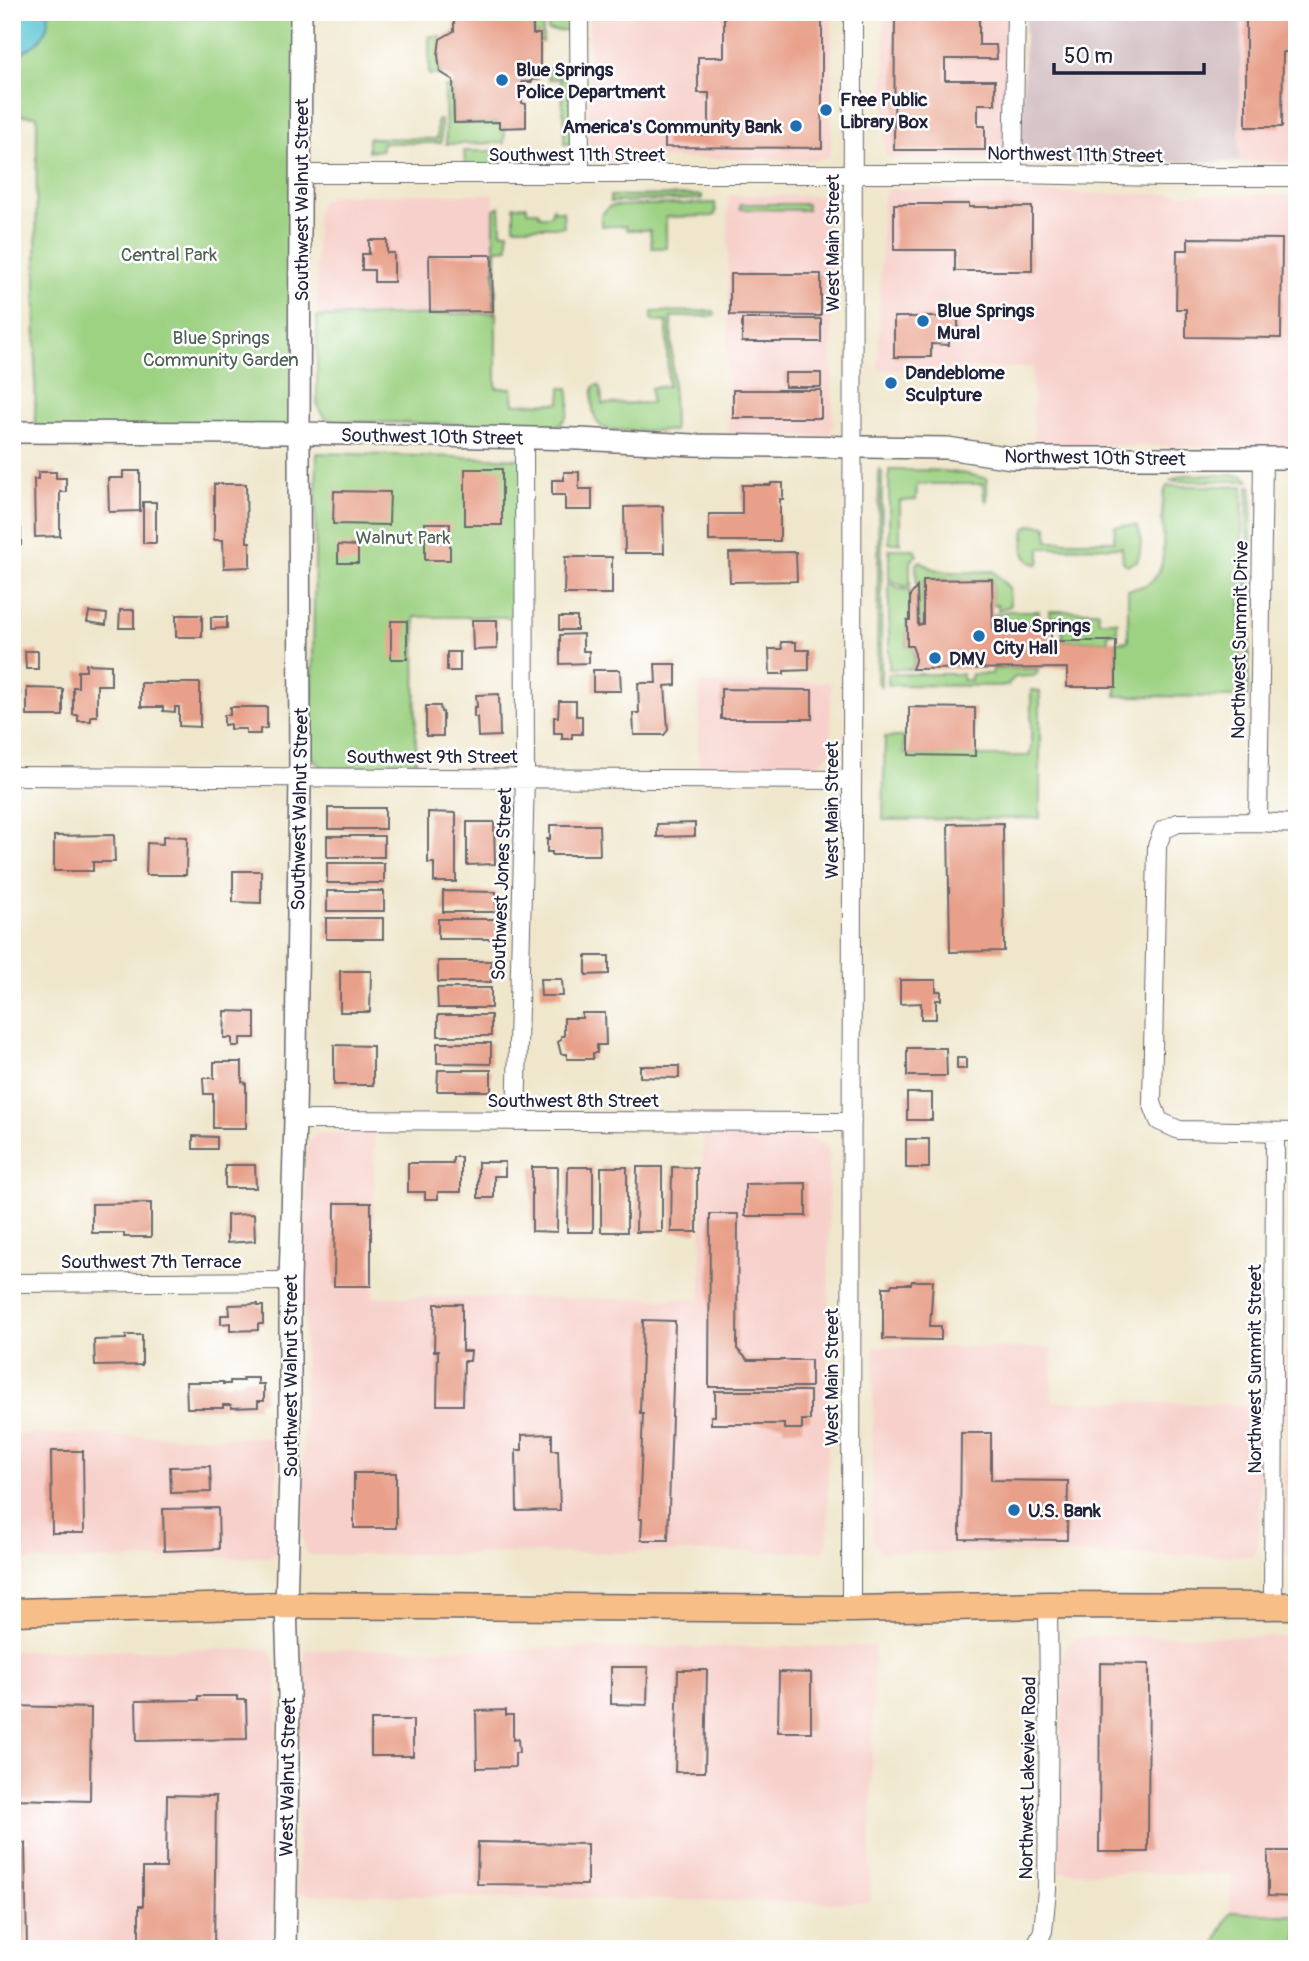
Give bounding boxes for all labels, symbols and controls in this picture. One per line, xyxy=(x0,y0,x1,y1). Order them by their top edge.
scale bar xyxy=(1054,32,1204,76)
text: 50 m xyxy=(1064,43,1113,70)
place label: Blue Springs Police Department xyxy=(516,58,667,104)
marker: Blue Springs Police Department xyxy=(494,72,510,88)
place label: Free Public Library Box xyxy=(840,88,928,134)
street label: Southwest Walnut Street xyxy=(290,98,314,302)
marker: Free Public Library Box xyxy=(818,102,834,118)
place label: America's Community Bank xyxy=(562,115,783,139)
marker: America's Community Bank xyxy=(788,118,804,134)
street label: Northwest 11th Street xyxy=(987,141,1163,169)
street label: Southwest 11th Street xyxy=(489,143,666,167)
street label: West Main Street xyxy=(821,174,845,312)
park label: Central Park xyxy=(121,243,217,267)
place label: Blue Springs Mural xyxy=(937,299,1035,345)
marker: Blue Springs Mural xyxy=(915,313,931,329)
park label: Blue Springs Community Garden xyxy=(143,326,299,372)
place label: Dandeblome Sculpture xyxy=(905,361,1005,407)
marker: Dandeblome Sculpture xyxy=(883,375,899,391)
street label: Southwest 10th Street xyxy=(341,423,524,451)
street label: Northwest 10th Street xyxy=(1004,444,1186,472)
park label: Walnut Park xyxy=(356,526,451,550)
street label: Northwest Summit Drive xyxy=(1226,540,1254,739)
place label: Blue Springs City Hall xyxy=(993,614,1091,660)
marker: Blue Springs City Hall xyxy=(971,628,987,644)
place label: DMV xyxy=(949,647,986,671)
marker: DMV xyxy=(927,650,943,666)
street label: Southwest Walnut Street xyxy=(286,707,314,911)
street label: West Main Street xyxy=(820,741,844,879)
street label: Southwest 9th Street xyxy=(346,745,518,769)
street label: Southwest Jones Street xyxy=(487,787,517,981)
street label: Southwest 8th Street xyxy=(487,1089,659,1113)
street label: Southwest 7th Terrace xyxy=(61,1250,242,1274)
street label: Northwest Summit Street xyxy=(1243,1264,1267,1474)
street label: Southwest Walnut Street xyxy=(279,1274,303,1478)
street label: West Main Street xyxy=(820,1308,844,1446)
place label: U.S. Bank xyxy=(1028,1499,1102,1523)
marker: U.S. Bank xyxy=(1006,1502,1022,1518)
street label: Northwest Lakeview Road xyxy=(1014,1676,1042,1880)
street label: West Walnut Street xyxy=(275,1697,301,1857)

